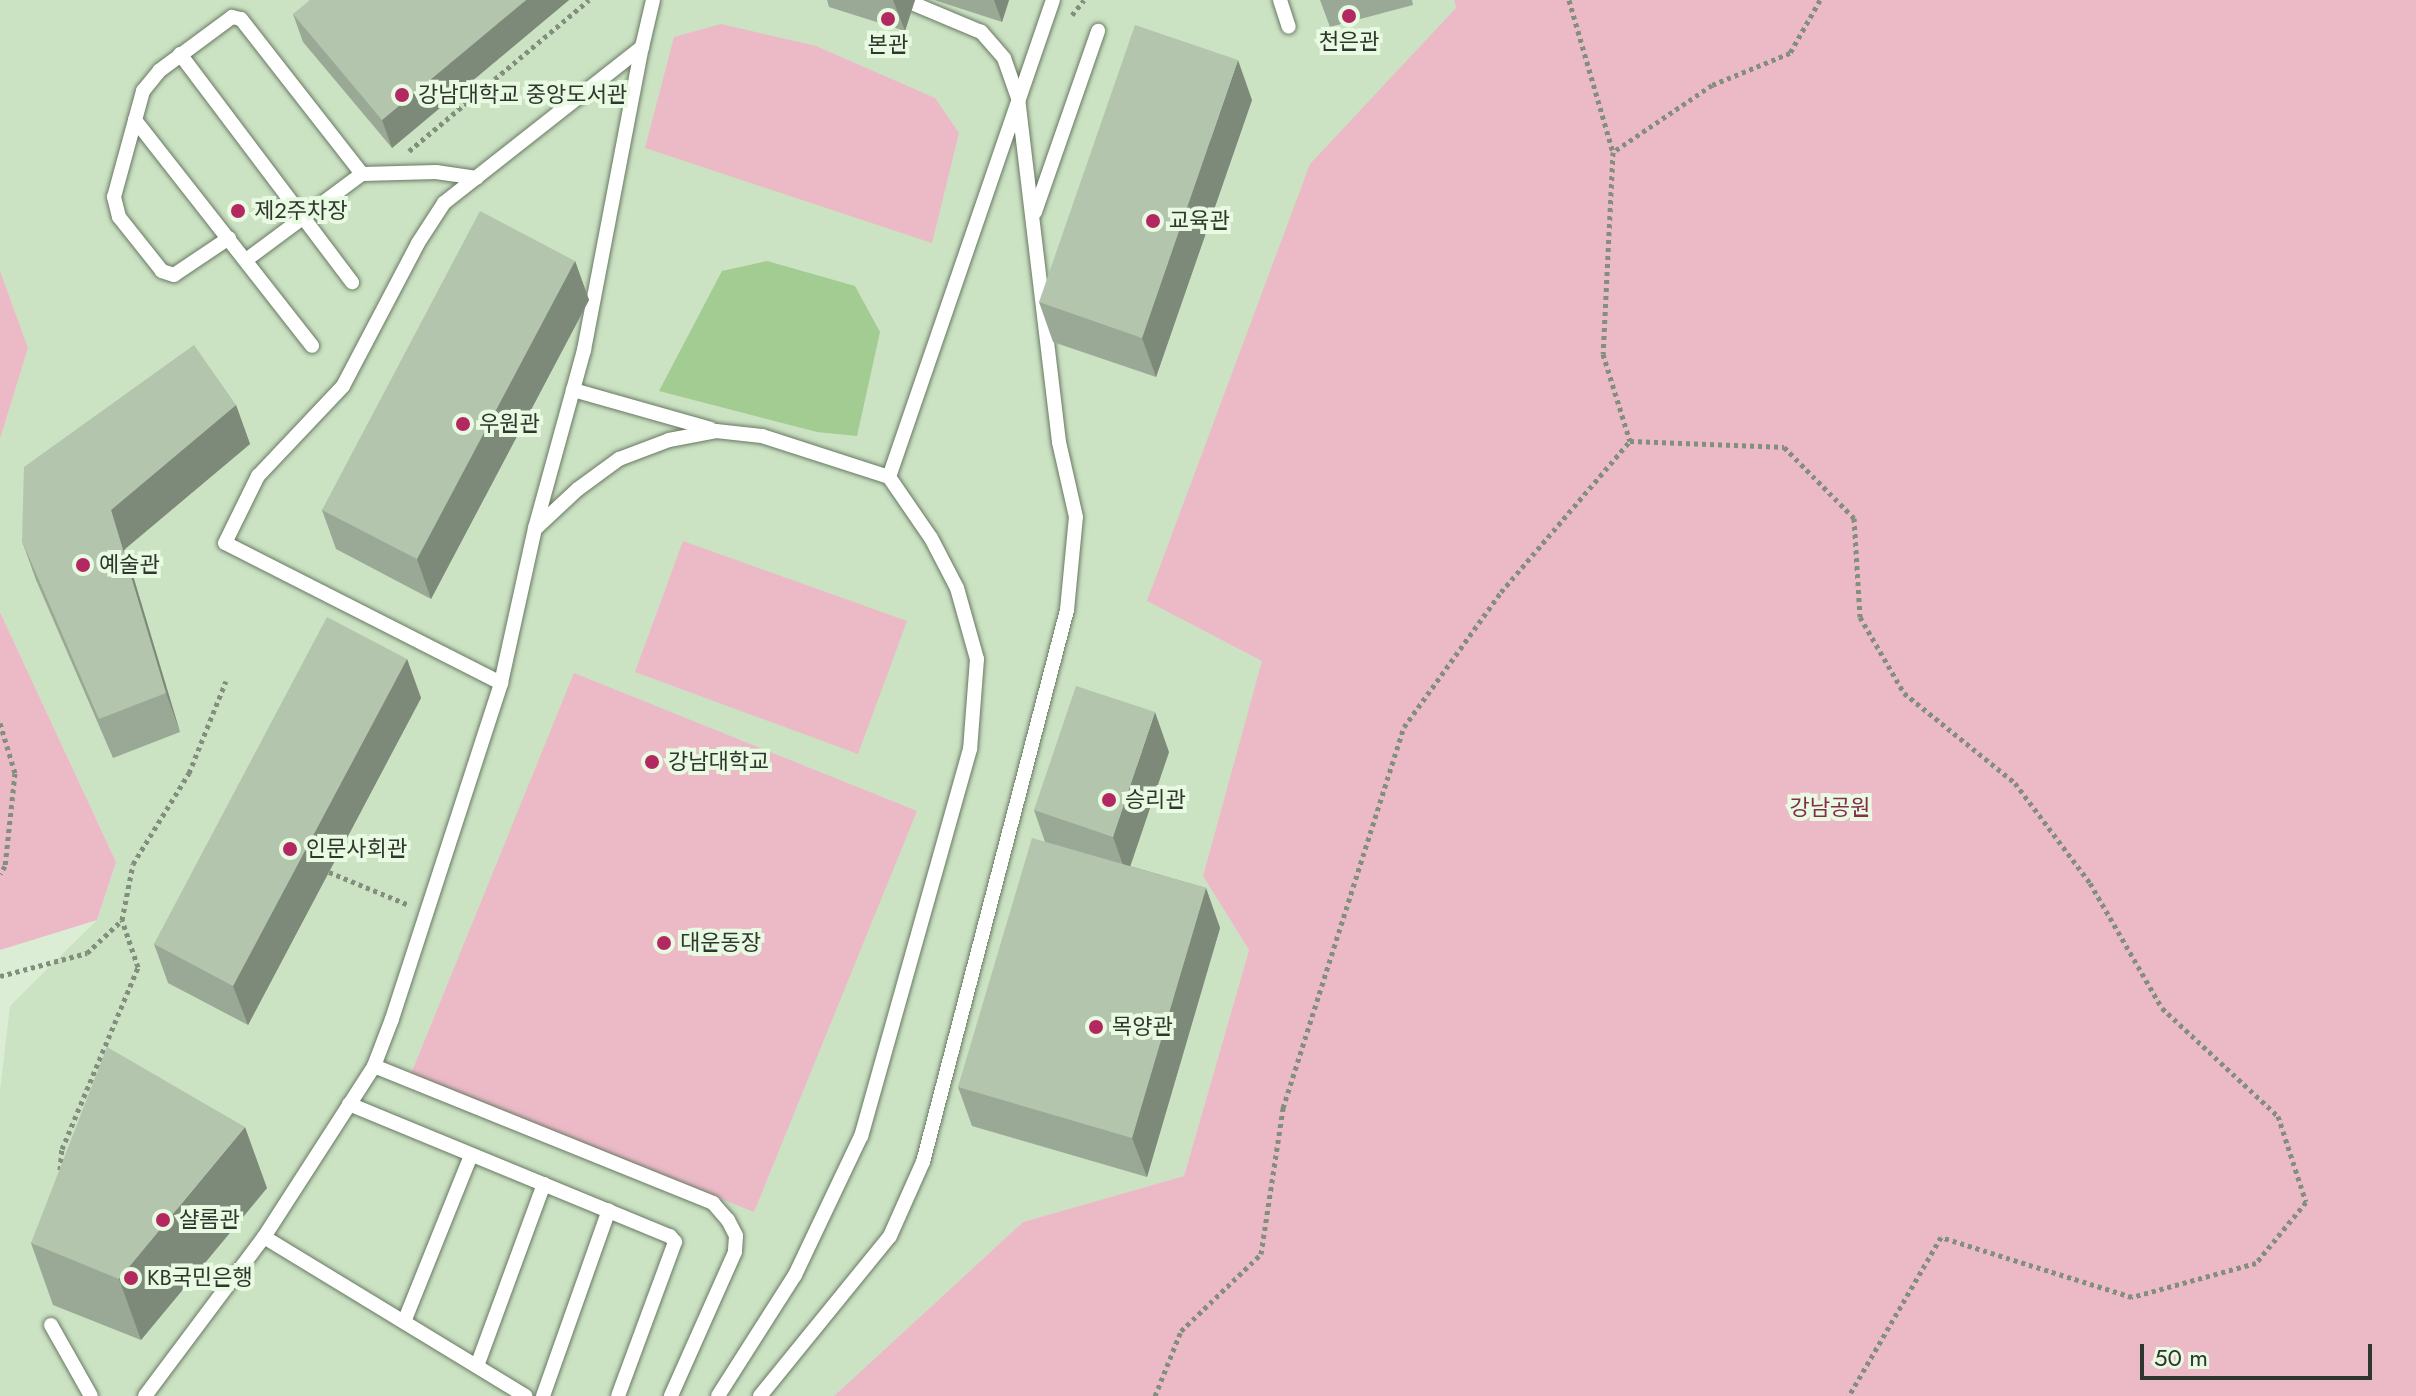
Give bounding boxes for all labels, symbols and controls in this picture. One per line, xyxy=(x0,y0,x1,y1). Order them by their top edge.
marker: 천은관 xyxy=(1340,7,1358,25)
marker: 본관 xyxy=(879,10,897,28)
place label: 천은관 xyxy=(1319,29,1379,55)
place label: 본관 xyxy=(868,32,908,58)
place label: 강남대학교 중앙도서관 xyxy=(418,82,627,108)
marker: 강남대학교 중앙도서관 xyxy=(393,86,411,104)
place label: 제2주차장 xyxy=(254,198,347,224)
marker: 제2주차장 xyxy=(229,202,247,220)
place label: 교육관 xyxy=(1169,208,1230,234)
marker: 교육관 xyxy=(1144,212,1162,230)
place label: 우원관 xyxy=(479,411,540,437)
marker: 우원관 xyxy=(454,415,472,433)
place label: 예술관 xyxy=(99,552,160,578)
marker: 예술관 xyxy=(74,556,92,574)
place label: 강남대학교 xyxy=(668,749,769,775)
marker: 강남대학교 xyxy=(643,753,661,771)
place label: 승리관 xyxy=(1125,787,1186,813)
marker: 승리관 xyxy=(1100,791,1118,809)
park label: 강남공원 xyxy=(1790,795,1870,821)
place label: 인문사회관 xyxy=(306,836,407,862)
marker: 인문사회관 xyxy=(281,840,299,858)
place label: 대운동장 xyxy=(680,930,761,956)
marker: 대운동장 xyxy=(655,934,673,952)
place label: 목양관 xyxy=(1112,1014,1173,1040)
marker: 목양관 xyxy=(1087,1018,1105,1036)
place label: 샬롬관 xyxy=(179,1207,240,1233)
marker: 샬롬관 xyxy=(154,1211,172,1229)
place label: KB국민은행 xyxy=(147,1265,253,1291)
marker: KB국민은행 xyxy=(122,1269,140,1287)
scale bar xyxy=(2144,1328,2376,1378)
text: 50 m xyxy=(2154,1340,2208,1375)

